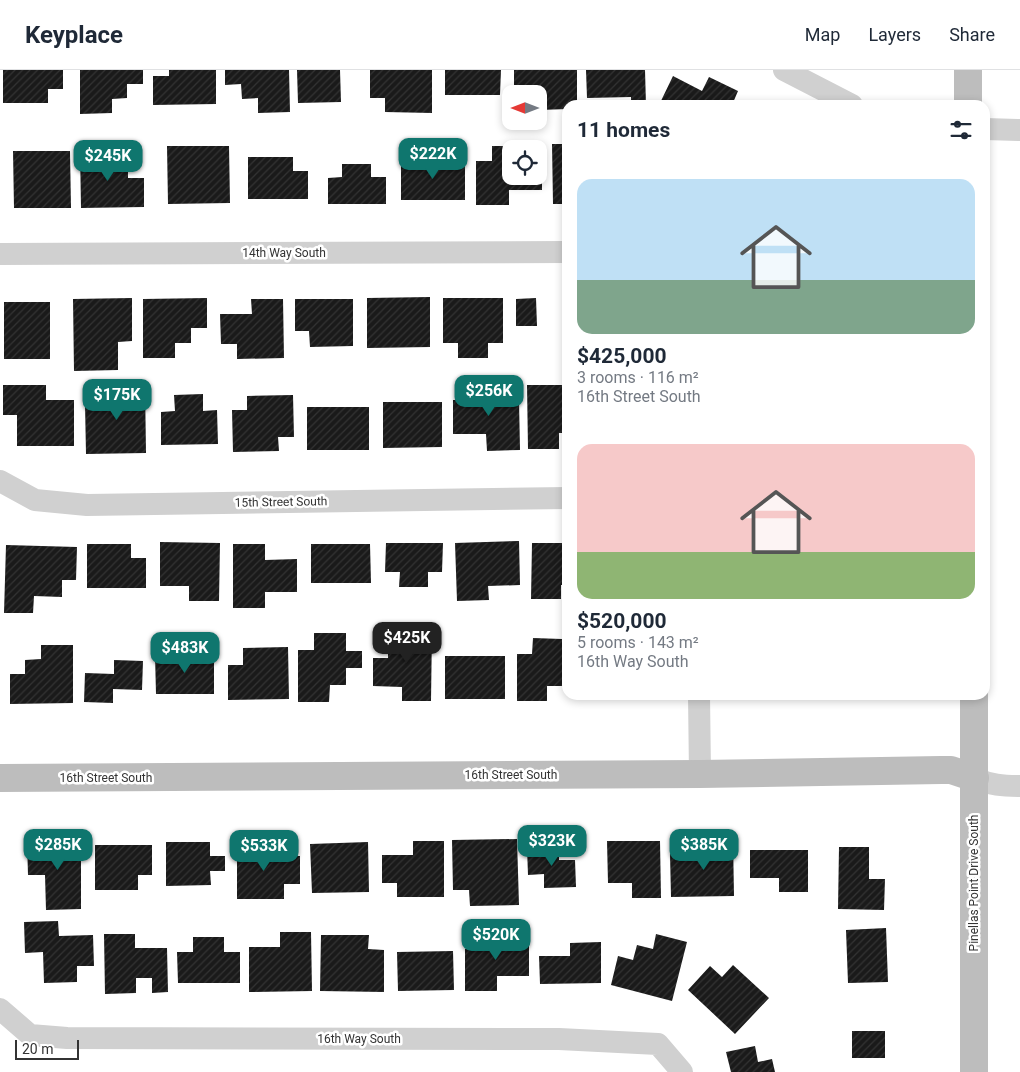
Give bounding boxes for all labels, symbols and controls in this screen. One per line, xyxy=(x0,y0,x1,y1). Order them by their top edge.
text: Keyplace xyxy=(25,21,123,49)
text: Map xyxy=(805,24,840,45)
text: Layers xyxy=(868,24,921,45)
text: Share xyxy=(949,24,995,45)
north arrow xyxy=(502,85,548,130)
map controls xyxy=(502,85,547,185)
icon: filters xyxy=(947,116,975,144)
text: 11 homes xyxy=(577,118,670,142)
pin: $222K xyxy=(398,138,468,180)
pin: $245K xyxy=(73,140,143,182)
button: locate xyxy=(502,140,547,185)
text: $222K xyxy=(410,144,456,163)
text: $245K xyxy=(85,146,131,165)
icon: home xyxy=(731,212,821,302)
street label: 14th Way South xyxy=(242,246,326,260)
text: $425,000 xyxy=(577,344,667,368)
text: 3 rooms · 116 m² xyxy=(577,368,699,387)
pin: $256K xyxy=(454,374,524,417)
pin: $175K xyxy=(82,378,152,421)
text: $256K xyxy=(466,381,512,400)
text: $175K xyxy=(94,385,140,404)
text: 16th Street South xyxy=(577,387,701,406)
icon: home xyxy=(731,477,821,567)
street label: 15th Street South xyxy=(235,494,327,510)
text: $520,000 xyxy=(577,609,667,633)
pin: $425K xyxy=(372,622,442,664)
text: $425K xyxy=(384,628,430,647)
pin: $483K xyxy=(150,632,220,674)
text: 5 rooms · 143 m² xyxy=(577,633,699,652)
text: $483K xyxy=(162,638,208,657)
text: 16th Way South xyxy=(577,652,689,671)
street label: 16th Street South xyxy=(465,768,557,782)
street label: 16th Street South xyxy=(60,771,152,785)
street label: Pinellas Point Drive South xyxy=(967,815,981,951)
pin: $323K xyxy=(517,824,587,867)
pin: $285K xyxy=(23,828,93,871)
pin: $385K xyxy=(669,828,739,871)
pin: $533K xyxy=(229,830,299,872)
text: $323K xyxy=(529,831,575,850)
text: $285K xyxy=(35,835,81,854)
text: $385K xyxy=(681,835,727,854)
text: $533K xyxy=(241,836,287,855)
pin: $520K xyxy=(461,918,531,961)
text: $520K xyxy=(473,925,519,944)
street label: 16th Way South xyxy=(317,1032,401,1046)
scale bar xyxy=(15,1037,79,1060)
text: 20 m xyxy=(22,1041,54,1057)

